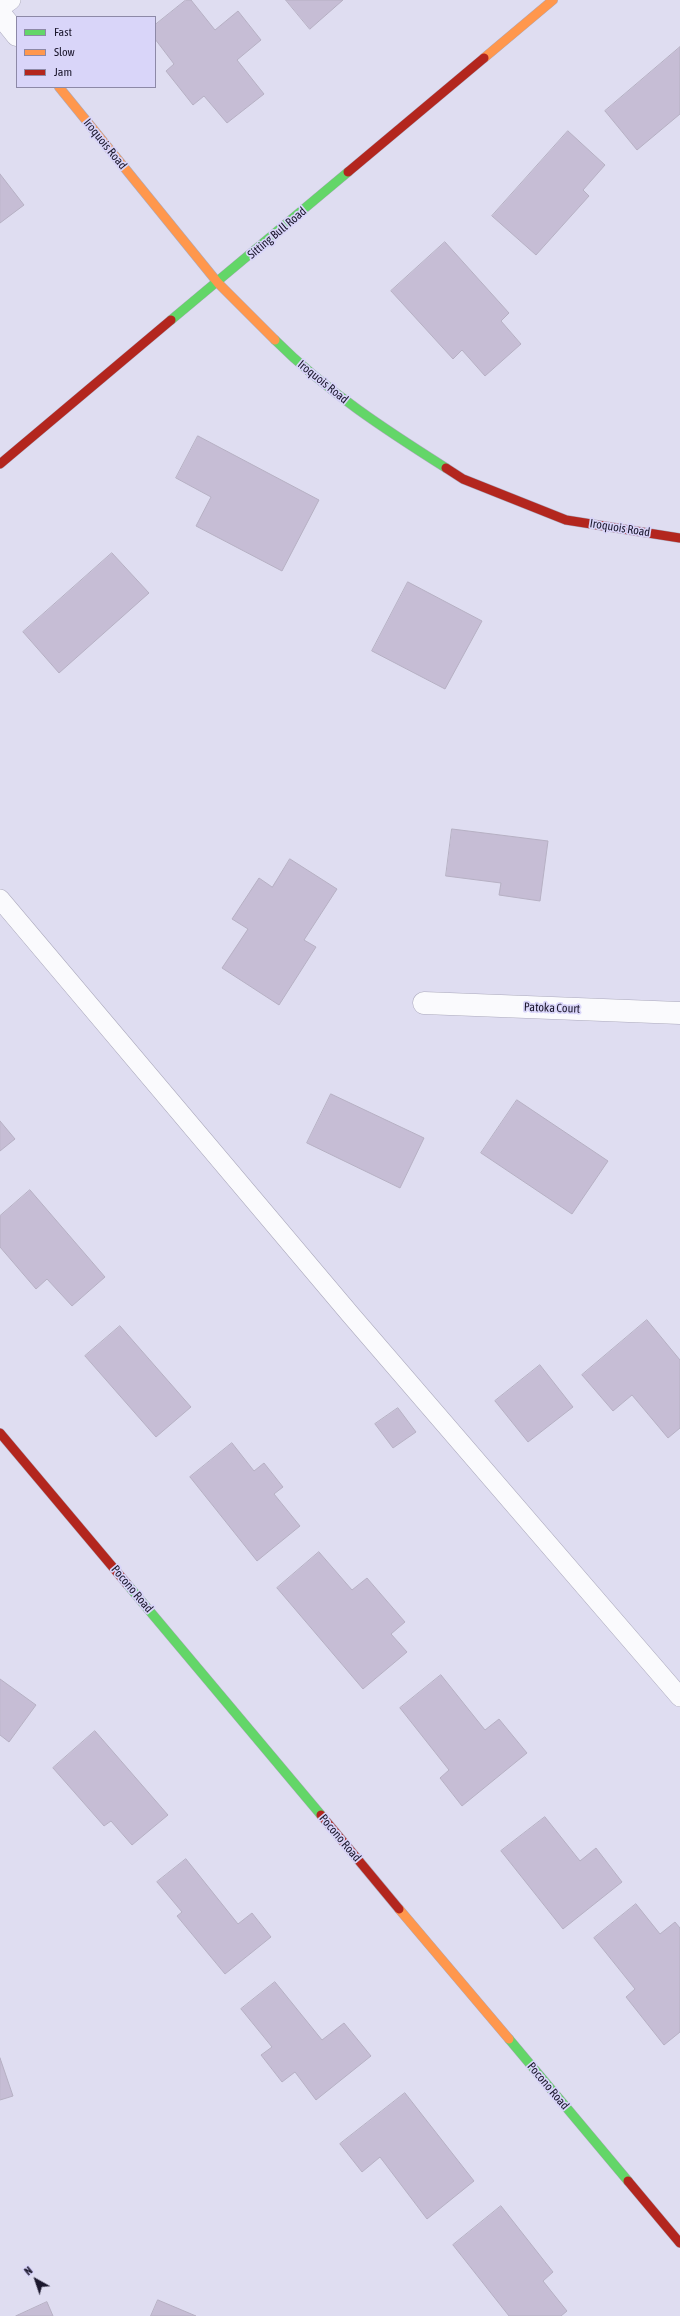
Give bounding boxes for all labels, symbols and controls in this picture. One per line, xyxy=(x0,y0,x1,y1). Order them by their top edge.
legend xyxy=(16,16,156,88)
text: Fast xyxy=(54,25,72,39)
text: Slow xyxy=(54,45,75,59)
text: Jam xyxy=(54,65,72,79)
street label: Iroquois Road xyxy=(80,116,130,172)
street label: Sitting Bull Road xyxy=(245,204,309,262)
street label: Iroquois Road xyxy=(295,357,351,407)
street label: Iroquois Road xyxy=(589,516,651,540)
street label: Patoka Court xyxy=(524,1000,580,1016)
street label: Pocono Road xyxy=(108,1562,156,1616)
street label: Pocono Road xyxy=(316,1811,364,1865)
street label: Pocono Road xyxy=(524,2059,572,2113)
north arrow xyxy=(16,2260,56,2300)
text: N xyxy=(22,2264,35,2277)

